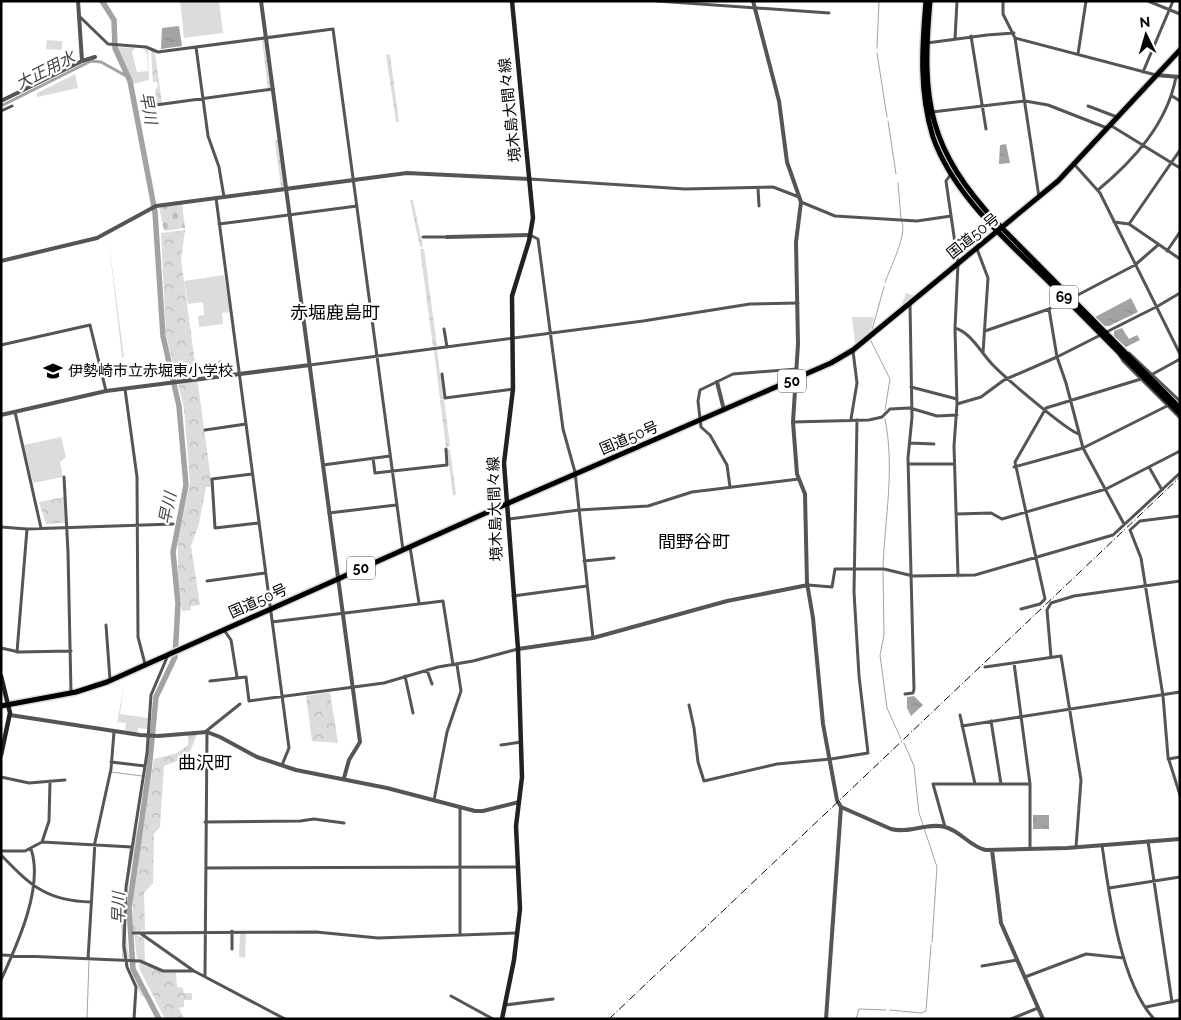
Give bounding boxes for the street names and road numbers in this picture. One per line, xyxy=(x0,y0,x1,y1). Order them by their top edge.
street label: 境木島大間々線 xyxy=(496,57,524,163)
street label: 国道50号 xyxy=(943,209,1003,263)
road number: 69 xyxy=(1050,286,1078,308)
road number: 50 xyxy=(778,370,806,392)
street label: 国道50号 xyxy=(597,418,661,458)
street label: 境木島大間々線 xyxy=(484,456,506,562)
road number: 50 xyxy=(347,556,375,580)
street label: 国道50号 xyxy=(226,580,290,622)

